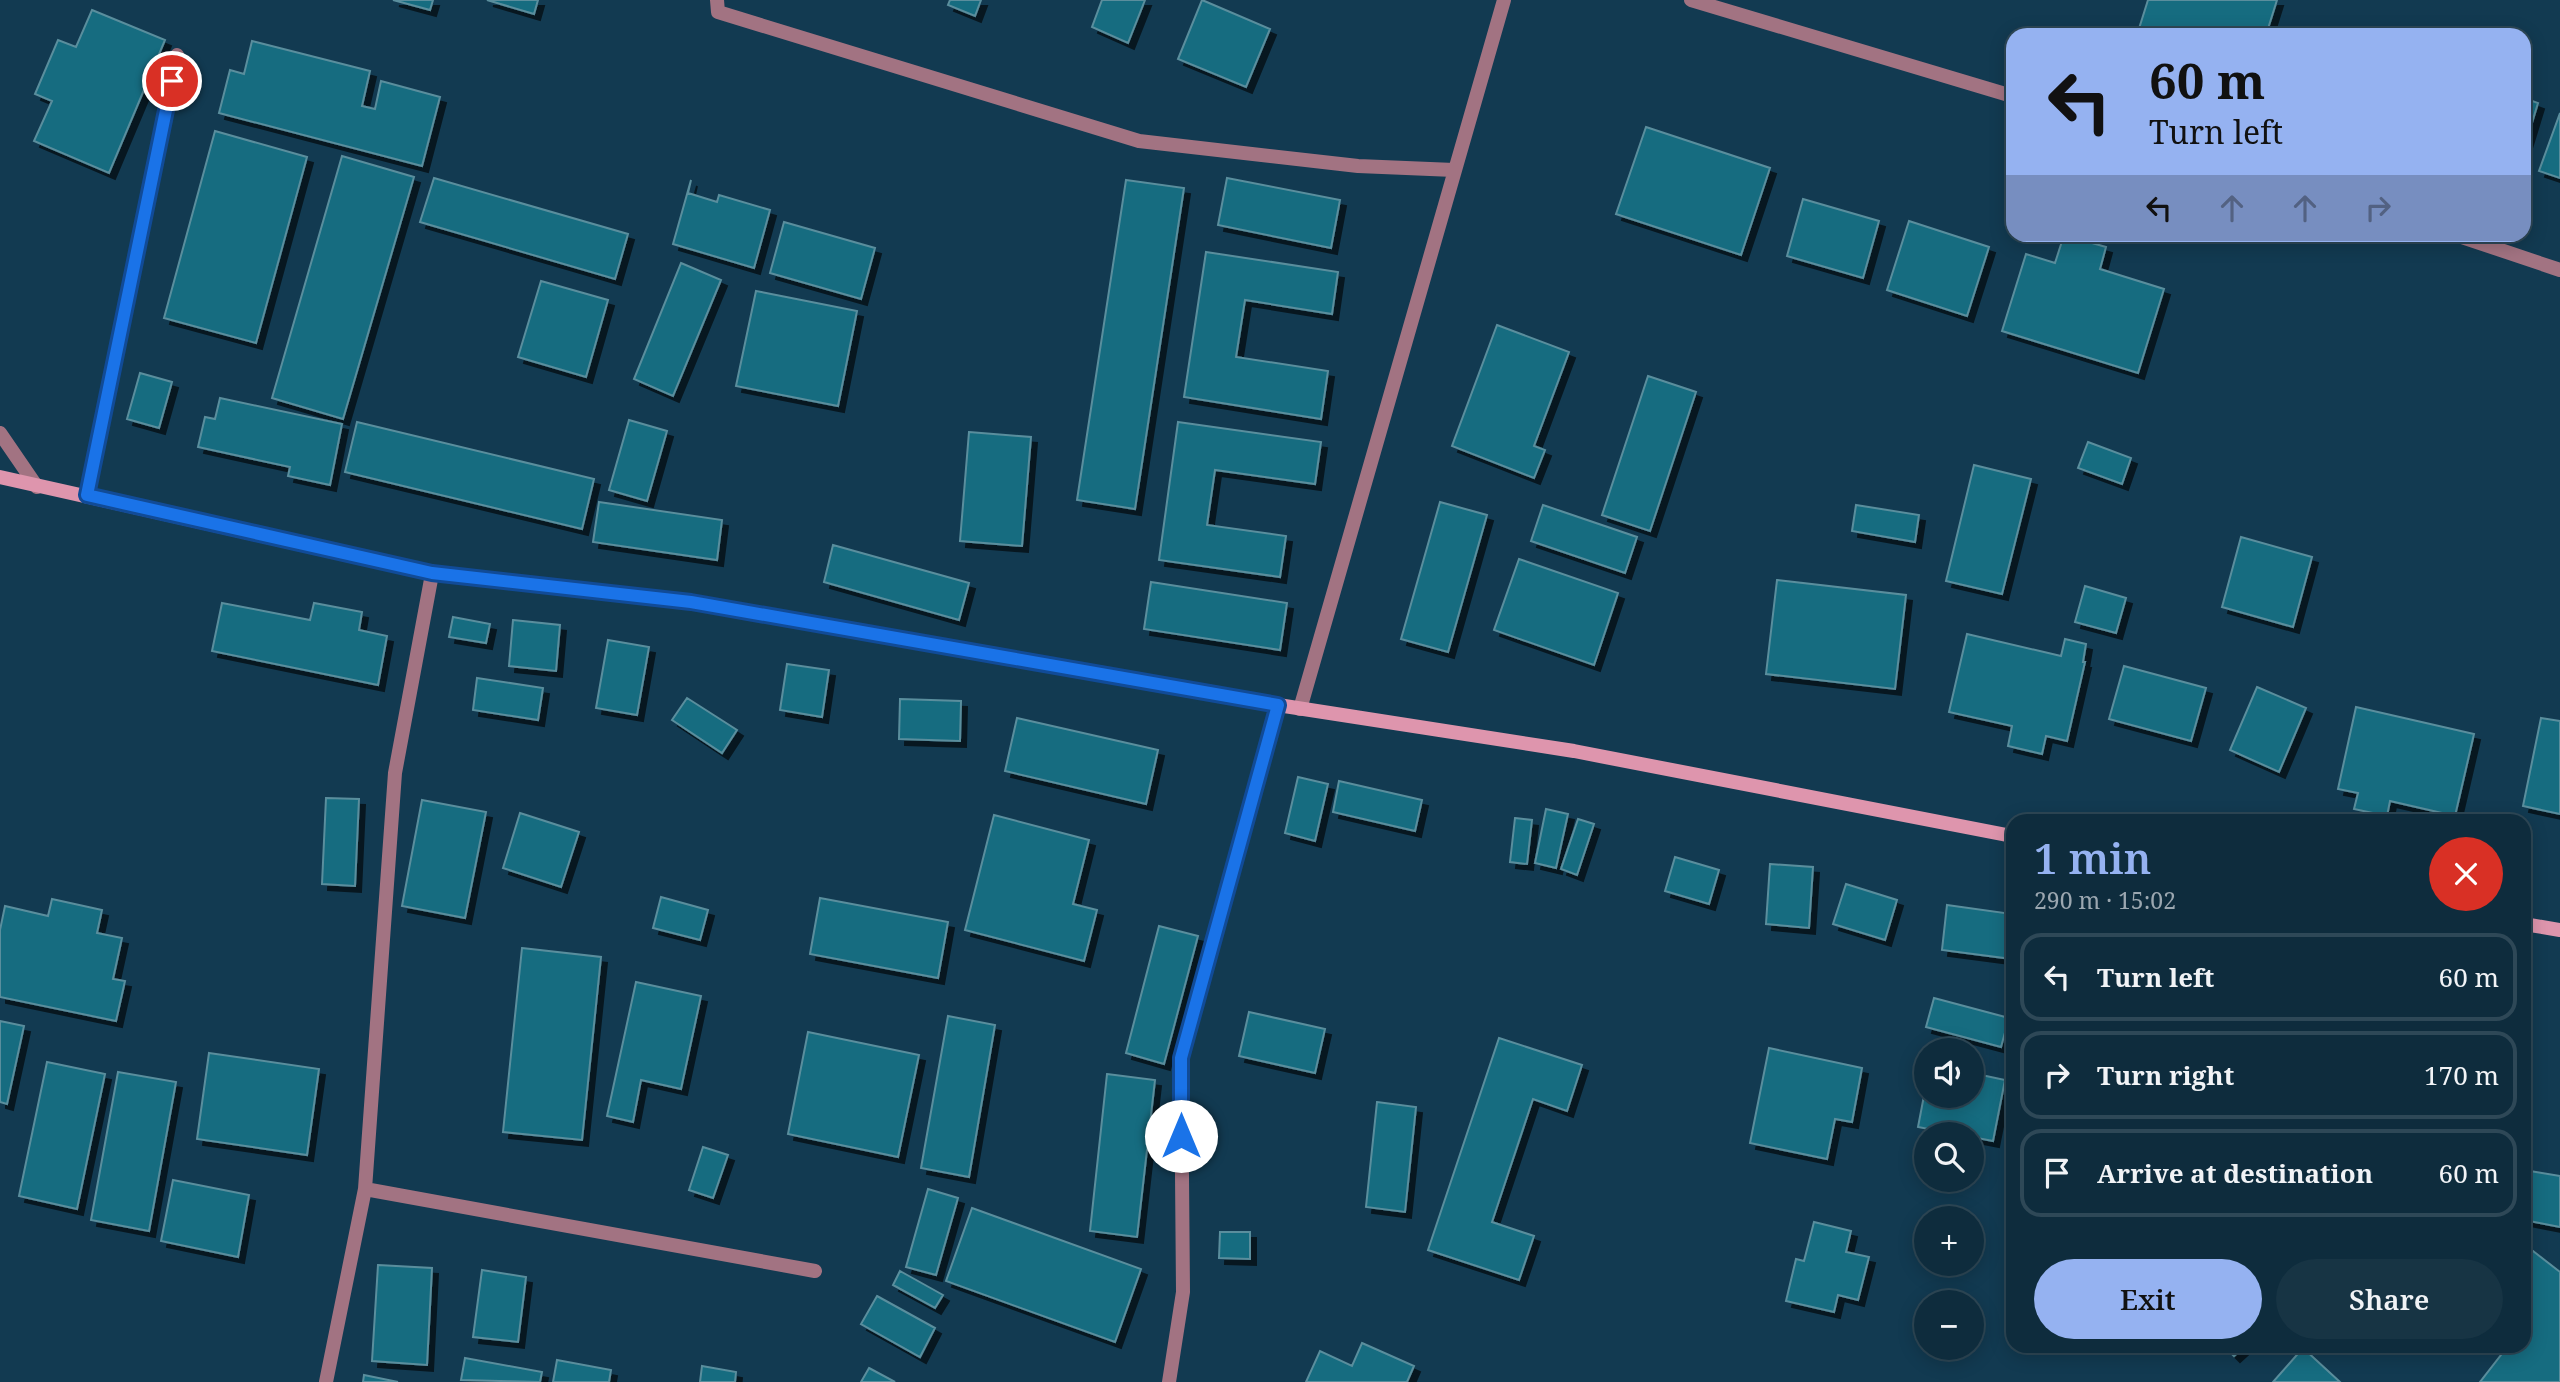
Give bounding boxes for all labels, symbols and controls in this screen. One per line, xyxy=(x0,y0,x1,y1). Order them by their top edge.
text: 60 m xyxy=(2149,47,2265,113)
pin xyxy=(142,51,202,111)
icon: left xyxy=(2034,56,2125,147)
icon: arrive xyxy=(153,62,191,100)
text: Turn left xyxy=(2149,110,2283,153)
icon: left xyxy=(2140,189,2178,227)
icon: ahead xyxy=(2213,189,2251,227)
icon: ahead xyxy=(2286,189,2324,227)
icon: right xyxy=(2359,189,2397,227)
text: 1 min xyxy=(2034,829,2151,886)
button: close xyxy=(2429,837,2503,911)
text: 290 m · 15:02 xyxy=(2034,884,2176,916)
icon: left xyxy=(2038,958,2076,996)
text: Turn left xyxy=(2097,959,2214,995)
text: 60 m xyxy=(2439,959,2499,995)
map controls xyxy=(1914,1038,1984,1360)
button: sound xyxy=(1914,1038,1984,1108)
icon: right xyxy=(2038,1056,2076,1094)
text: Turn right xyxy=(2097,1057,2234,1093)
text: 170 m xyxy=(2424,1057,2499,1093)
position arrow xyxy=(1144,1099,1218,1173)
button: search xyxy=(1914,1122,1984,1192)
icon: arrive xyxy=(2038,1154,2076,1192)
text: Arrive at destination xyxy=(2097,1155,2373,1191)
text: 60 m xyxy=(2439,1155,2499,1191)
button: + xyxy=(1914,1206,1984,1276)
button: Exit xyxy=(2034,1259,2262,1339)
button: Share xyxy=(2276,1259,2503,1339)
button: − xyxy=(1914,1290,1984,1360)

